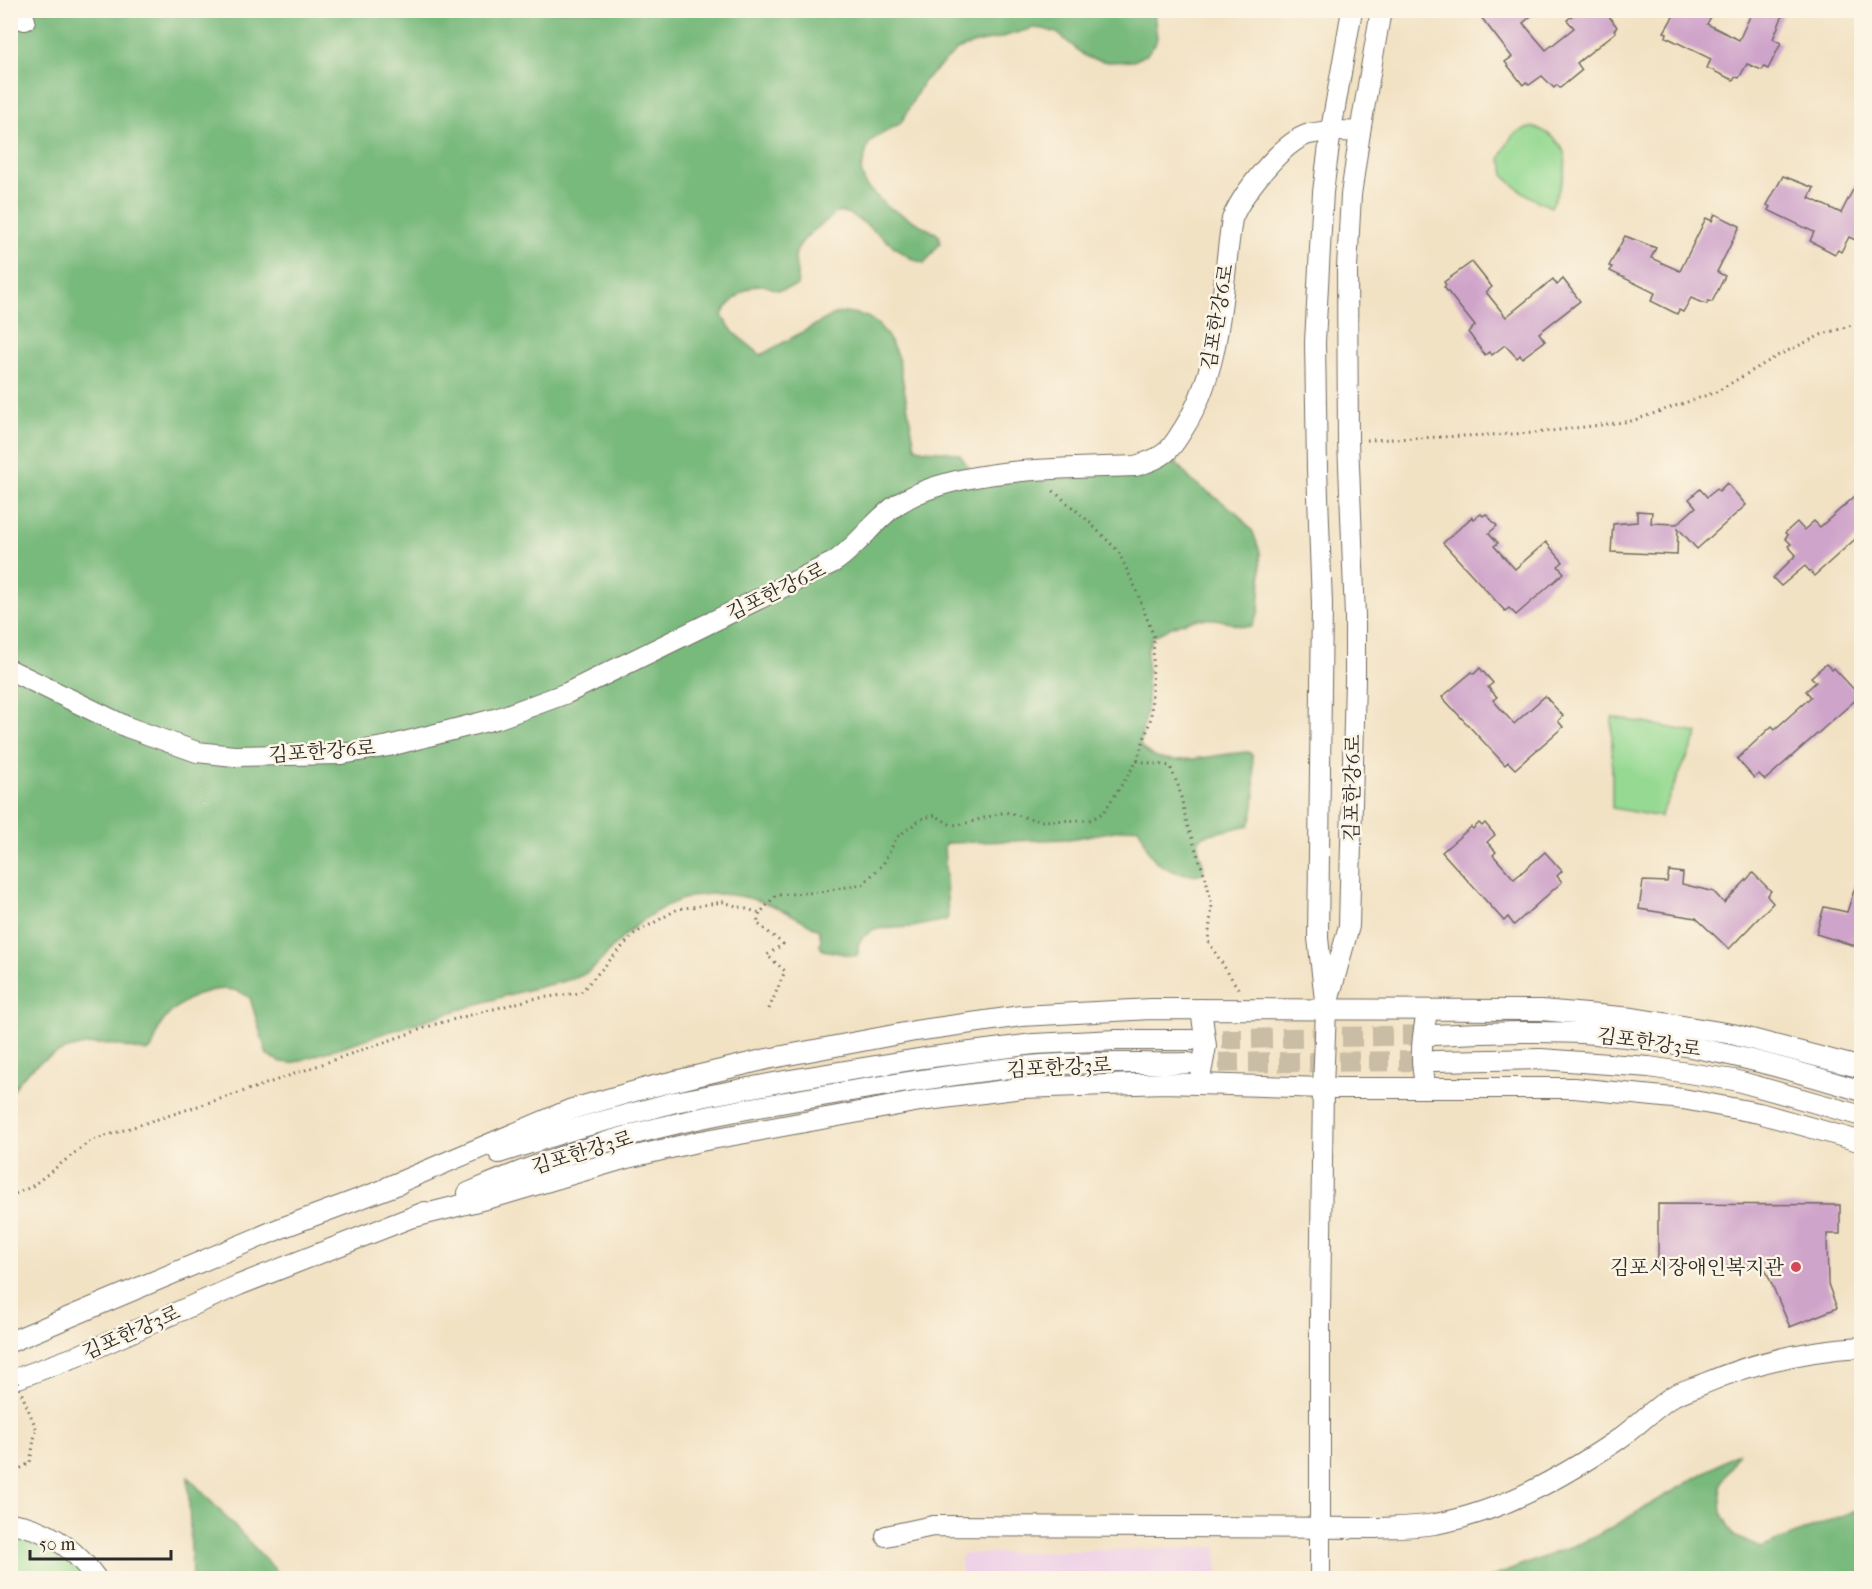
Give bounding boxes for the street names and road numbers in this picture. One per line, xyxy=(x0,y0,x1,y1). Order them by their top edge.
street label: 김포한강6로 xyxy=(1197,262,1238,372)
street label: 김포한강6로 xyxy=(723,558,830,625)
street label: 김포한강6로 xyxy=(1340,734,1365,842)
street label: 김포한강6로 xyxy=(268,736,376,767)
street label: 김포한강3로 xyxy=(1595,1024,1702,1061)
street label: 김포한강3로 xyxy=(1006,1053,1112,1082)
street label: 김포한강3로 xyxy=(529,1126,636,1179)
street label: 김포한강3로 xyxy=(79,1301,184,1364)

